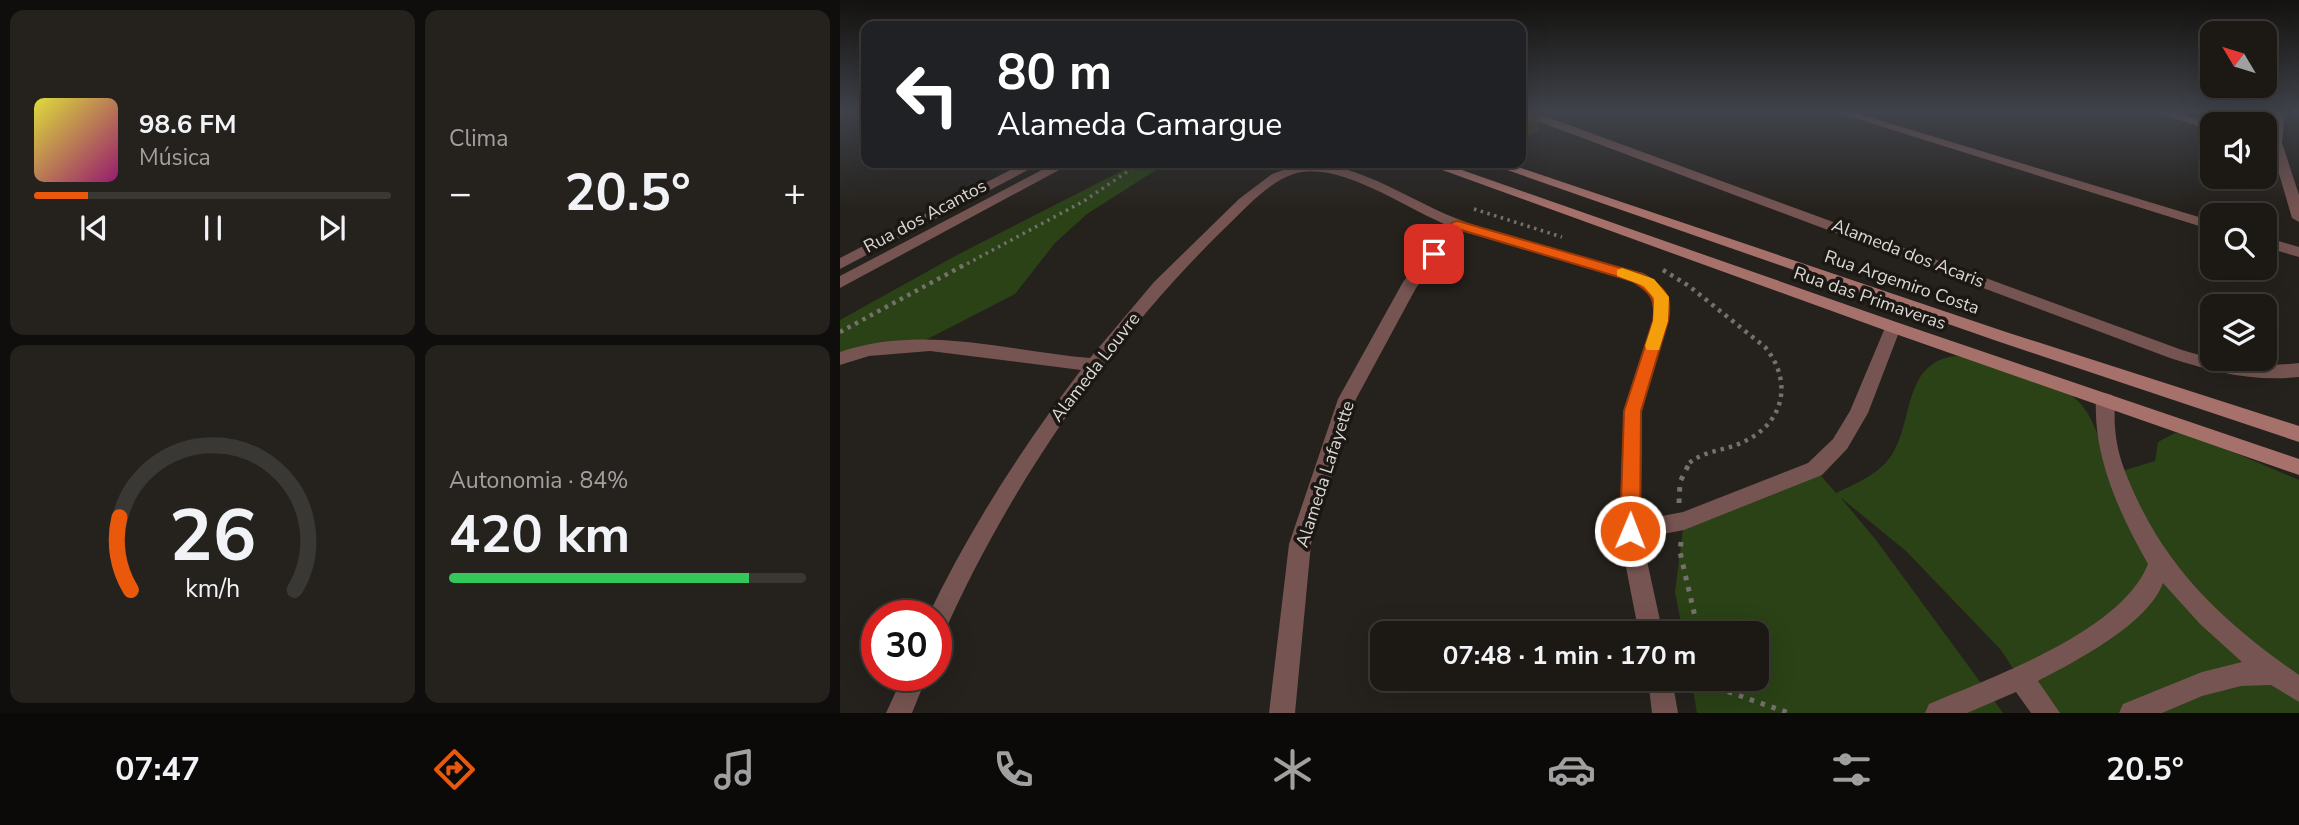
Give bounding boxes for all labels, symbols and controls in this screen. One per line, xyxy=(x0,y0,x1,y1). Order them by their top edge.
north arrow xyxy=(2200,21,2277,98)
map controls xyxy=(2200,21,2277,371)
text: 80 m xyxy=(997,39,1112,106)
icon: left xyxy=(882,49,973,140)
text: Alameda Camargue xyxy=(997,103,1282,146)
text: 98.6 FM xyxy=(139,107,236,142)
button: sound xyxy=(2200,112,2277,189)
text: Clima xyxy=(449,123,509,154)
text: Música xyxy=(139,142,211,173)
text: 20.5° xyxy=(564,157,691,228)
text: − xyxy=(449,168,472,219)
text: + xyxy=(783,168,806,219)
street label: Rua dos Acantos xyxy=(859,173,991,259)
button: search xyxy=(2200,203,2277,280)
icon: previous xyxy=(75,209,113,247)
icon: pause xyxy=(194,209,232,247)
icon: next xyxy=(313,209,351,247)
street label: Alameda dos Acaris xyxy=(1828,213,1988,293)
pin xyxy=(1404,224,1464,284)
icon: arrive xyxy=(1415,235,1453,273)
street label: Rua Argemiro Costa xyxy=(1821,244,1983,320)
street label: Rua das Primaveras xyxy=(1791,261,1949,335)
button: layers xyxy=(2200,294,2277,371)
street label: Alameda Louvre xyxy=(1045,307,1145,427)
street label: Alameda Lafayette xyxy=(1290,398,1360,550)
text: Autonomia · 84% xyxy=(449,465,629,496)
text: 26 xyxy=(169,486,256,586)
position arrow xyxy=(1593,494,1667,568)
text: 420 km xyxy=(449,499,630,570)
text: km/h xyxy=(185,572,240,606)
speed limit sign: 30 xyxy=(861,600,952,691)
text: 07:48 · 1 min · 170 m xyxy=(1443,638,1696,673)
icon: directions xyxy=(430,745,479,794)
icon: music xyxy=(710,745,759,794)
icon: phone xyxy=(989,745,1038,794)
icon: climate xyxy=(1268,745,1317,794)
icon: car xyxy=(1547,745,1596,794)
icon: filters xyxy=(1827,745,1876,794)
text: 07:47 xyxy=(115,748,200,791)
text: 20.5° xyxy=(2106,748,2184,791)

